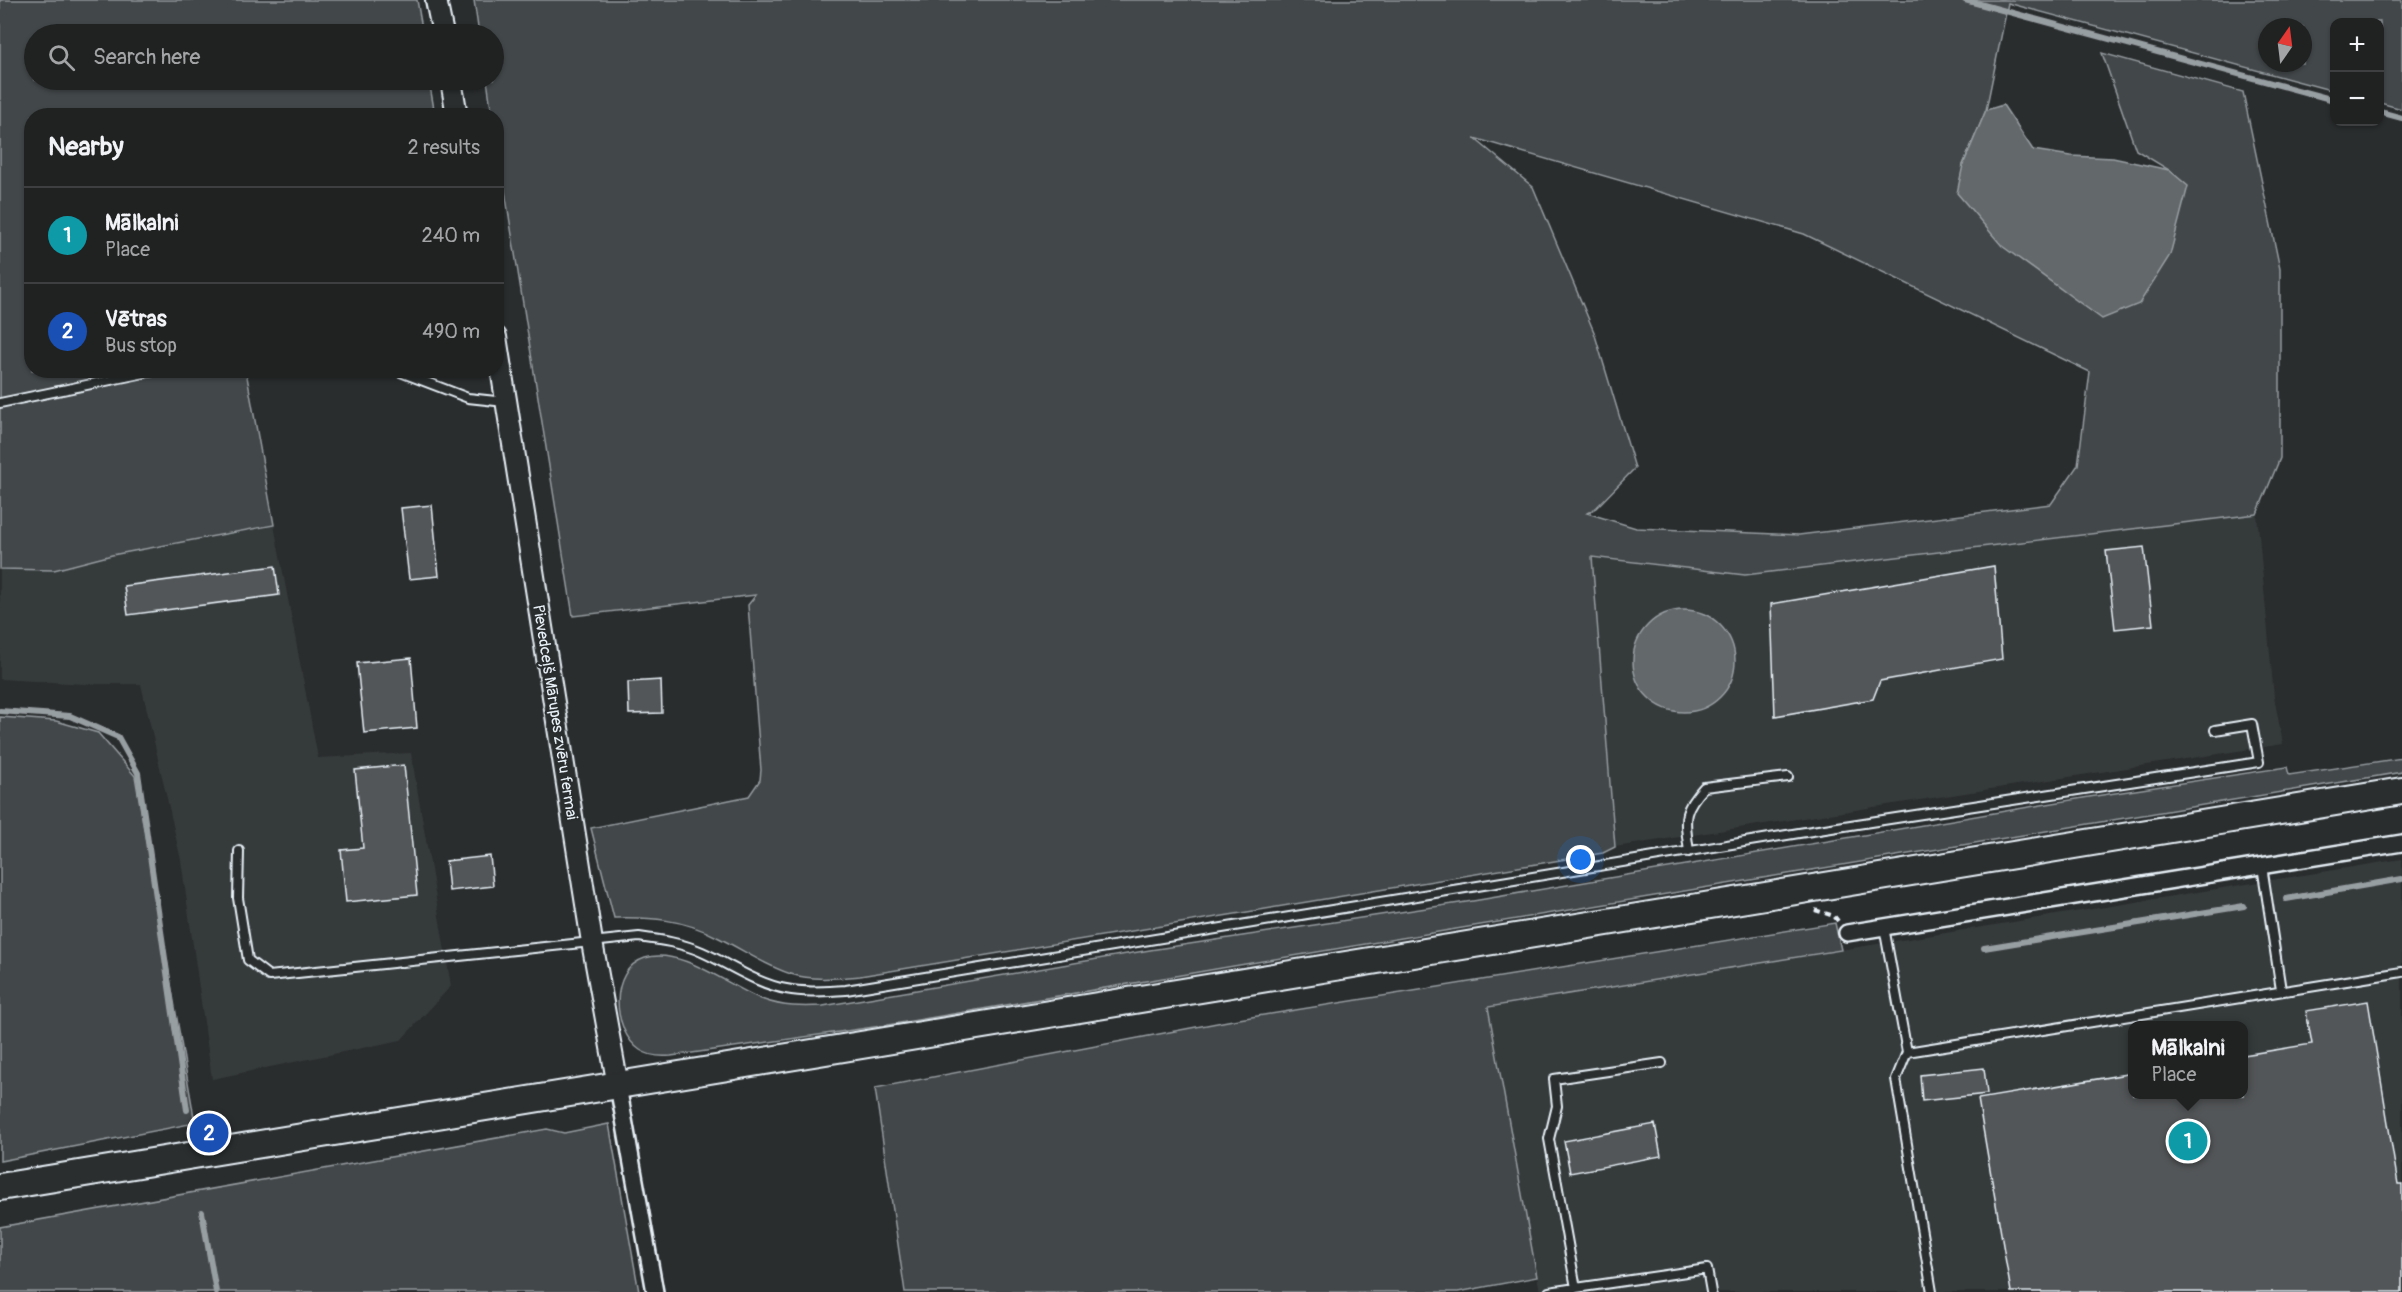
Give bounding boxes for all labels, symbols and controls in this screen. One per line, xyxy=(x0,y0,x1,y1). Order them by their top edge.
north arrow xyxy=(2258,18,2312,72)
map controls xyxy=(2330,18,2384,126)
button: + xyxy=(2330,18,2384,72)
search box xyxy=(24,24,504,90)
icon: search xyxy=(45,41,78,74)
text: Search here xyxy=(93,43,200,71)
button: − xyxy=(2330,72,2384,126)
text: Nearby xyxy=(48,131,124,163)
text: 2 results xyxy=(408,135,480,160)
text: Mālkalni xyxy=(105,209,178,237)
text: 1 xyxy=(64,223,71,248)
text: 240 m xyxy=(421,223,480,248)
text: Place xyxy=(105,237,150,262)
text: Vētras xyxy=(105,305,167,333)
text: 2 xyxy=(62,319,73,344)
text: 490 m xyxy=(422,319,480,344)
text: Bus stop xyxy=(105,333,177,358)
street label: Pievedceļš Mārupes zvēru fermai xyxy=(528,603,582,821)
your location xyxy=(1566,845,1595,874)
popup xyxy=(2128,1021,2248,1099)
text: Mālkalni xyxy=(2151,1034,2225,1062)
text: Place xyxy=(2151,1062,2196,1087)
pin: 2 xyxy=(190,1110,228,1156)
pin: 1 xyxy=(2168,1118,2208,1164)

